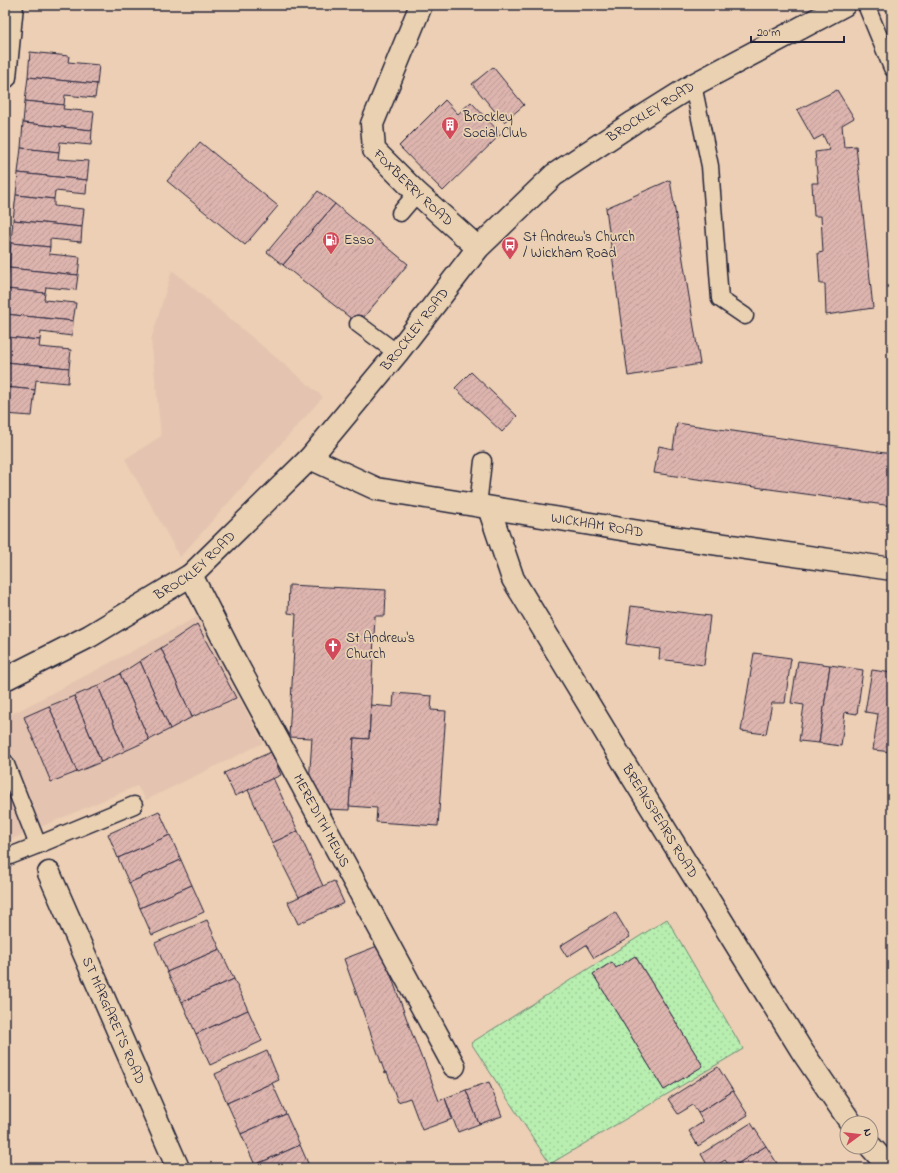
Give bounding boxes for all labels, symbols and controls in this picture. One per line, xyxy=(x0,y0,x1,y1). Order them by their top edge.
scale bar xyxy=(751,18,844,44)
text: 20 m xyxy=(757,24,780,42)
street label: BROCKLEY ROAD xyxy=(602,76,699,148)
place label: Brockley Social Club xyxy=(462,107,527,144)
building icon: Brockley Social Club xyxy=(440,115,460,140)
street label: FOXBERRY ROAD xyxy=(367,143,458,231)
place label: St Andrew's Church / Wickham Road xyxy=(523,227,635,264)
fuel station icon: Esso xyxy=(321,230,341,255)
place label: Esso xyxy=(344,230,374,251)
bus stop icon: St Andrew's Church / Wickham Road xyxy=(500,235,520,260)
street label: BROCKLEY ROAD xyxy=(375,283,454,376)
street label: WICKHAM ROAD xyxy=(549,507,645,543)
street label: BROCKLEY ROAD xyxy=(149,526,240,606)
place label: St Andrew's Church xyxy=(346,628,415,665)
church icon: St Andrew's Church xyxy=(323,636,343,661)
street label: BREAKSPEARS ROAD xyxy=(616,759,703,882)
street label: MEREDITH MEWS xyxy=(287,770,355,871)
street label: ST MARGARET'S ROAD xyxy=(76,953,151,1088)
north arrow xyxy=(839,1115,879,1155)
text: N xyxy=(859,1127,876,1138)

